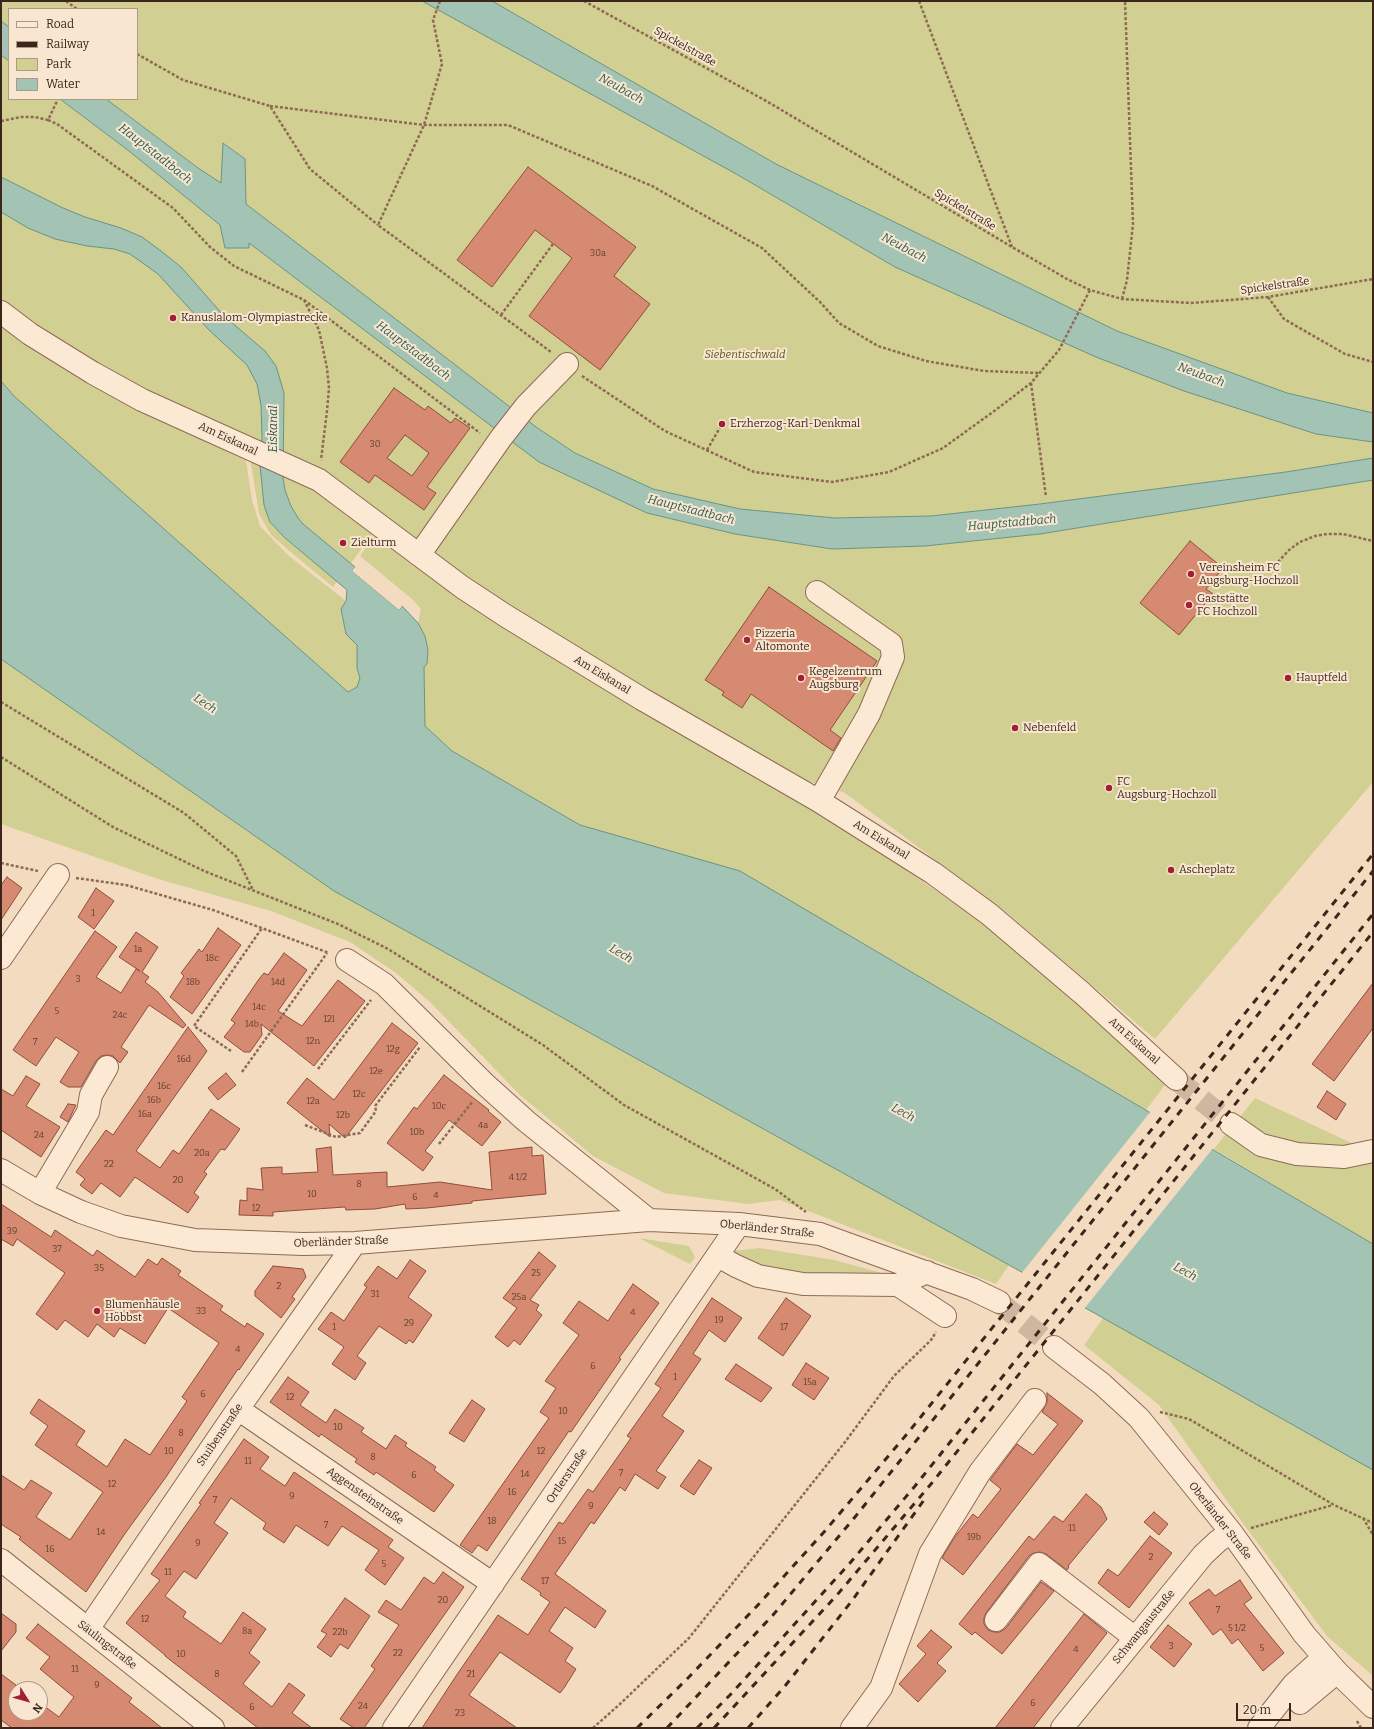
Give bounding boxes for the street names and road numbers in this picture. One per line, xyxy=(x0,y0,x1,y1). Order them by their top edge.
street label: Spickelstraße xyxy=(651,24,719,70)
street label: Spickelstraße xyxy=(932,186,998,234)
street label: Spickelstraße xyxy=(1240,275,1310,297)
street label: Am Eiskanal xyxy=(196,420,260,458)
street label: Am Eiskanal xyxy=(571,653,633,697)
street label: Am Eiskanal xyxy=(851,818,911,862)
street label: Am Eiskanal xyxy=(1106,1015,1162,1067)
street label: Oberländer Straße xyxy=(719,1217,815,1241)
street label: Oberländer Straße xyxy=(293,1234,389,1250)
street label: Stuibenstraße xyxy=(194,1401,246,1469)
street label: Ortlerstraße xyxy=(544,1446,590,1506)
street label: Aggensteinstraße xyxy=(324,1465,406,1527)
street label: Oberländer Straße xyxy=(1186,1480,1254,1562)
street label: Schwangaustraße xyxy=(1110,1587,1178,1667)
street label: Säulingstraße xyxy=(75,1618,139,1672)

